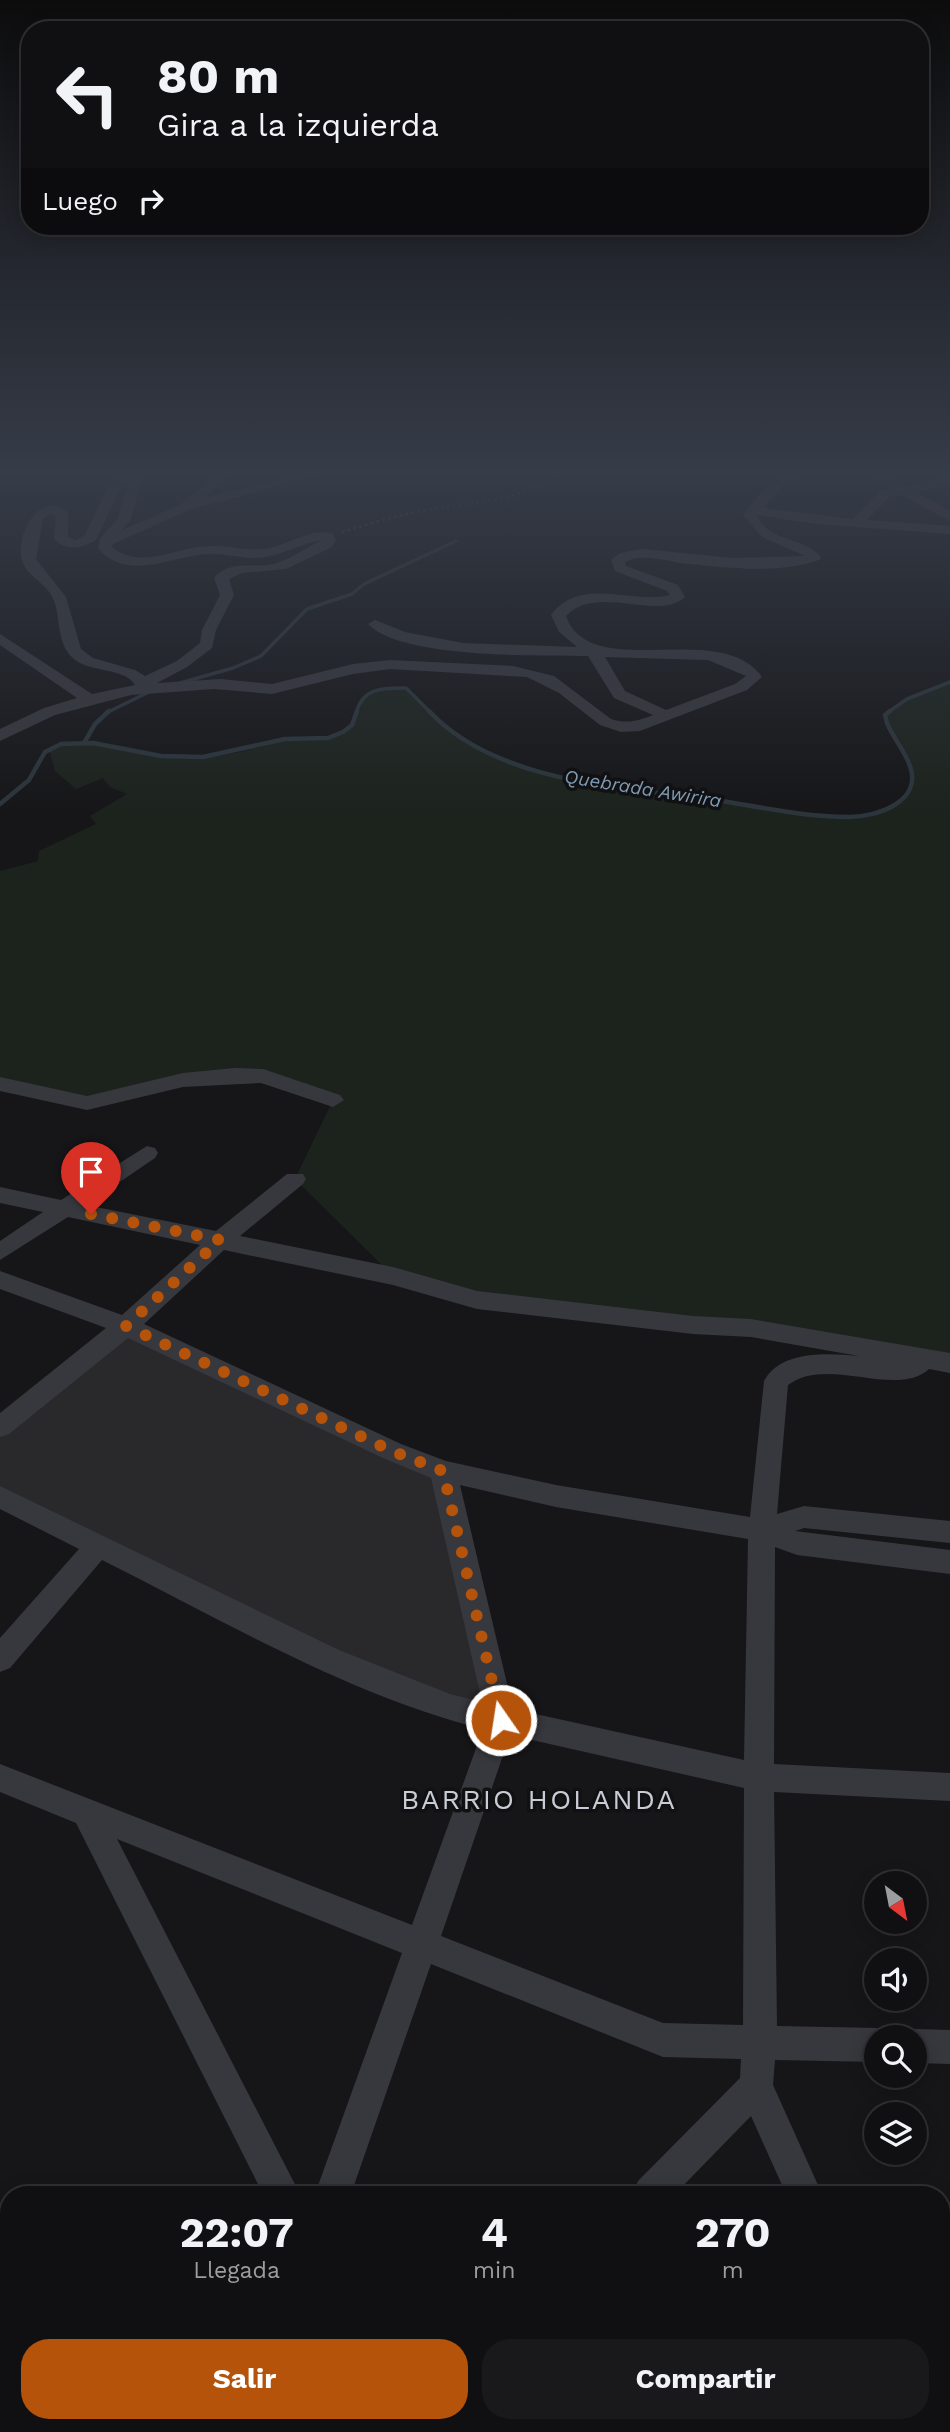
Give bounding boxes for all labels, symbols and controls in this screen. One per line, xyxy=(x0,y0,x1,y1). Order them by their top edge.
text: 80 m xyxy=(157,47,279,105)
icon: left xyxy=(42,49,133,140)
text: Gira a la izquierda xyxy=(157,106,439,144)
icon: right xyxy=(132,182,170,220)
text: Luego xyxy=(42,186,118,216)
water label: Quebrada Awirira xyxy=(563,765,723,812)
pin xyxy=(61,1142,121,1214)
icon: arrive xyxy=(72,1153,110,1191)
position arrow xyxy=(464,1683,538,1757)
district label: BARRIO HOLANDA xyxy=(401,1783,677,1816)
north arrow xyxy=(864,1871,928,1934)
map controls xyxy=(864,1871,927,2165)
button: sound xyxy=(864,1948,927,2011)
button: search xyxy=(864,2025,927,2088)
button: layers xyxy=(864,2102,927,2165)
text: 22:07 xyxy=(179,2208,294,2257)
text: 4 xyxy=(481,2208,508,2257)
text: 270 xyxy=(695,2208,771,2257)
text: Llegada xyxy=(193,2257,280,2284)
text: min xyxy=(473,2257,515,2284)
text: m xyxy=(722,2257,744,2284)
button: Salir xyxy=(21,2339,468,2419)
button: Compartir xyxy=(482,2339,929,2419)

